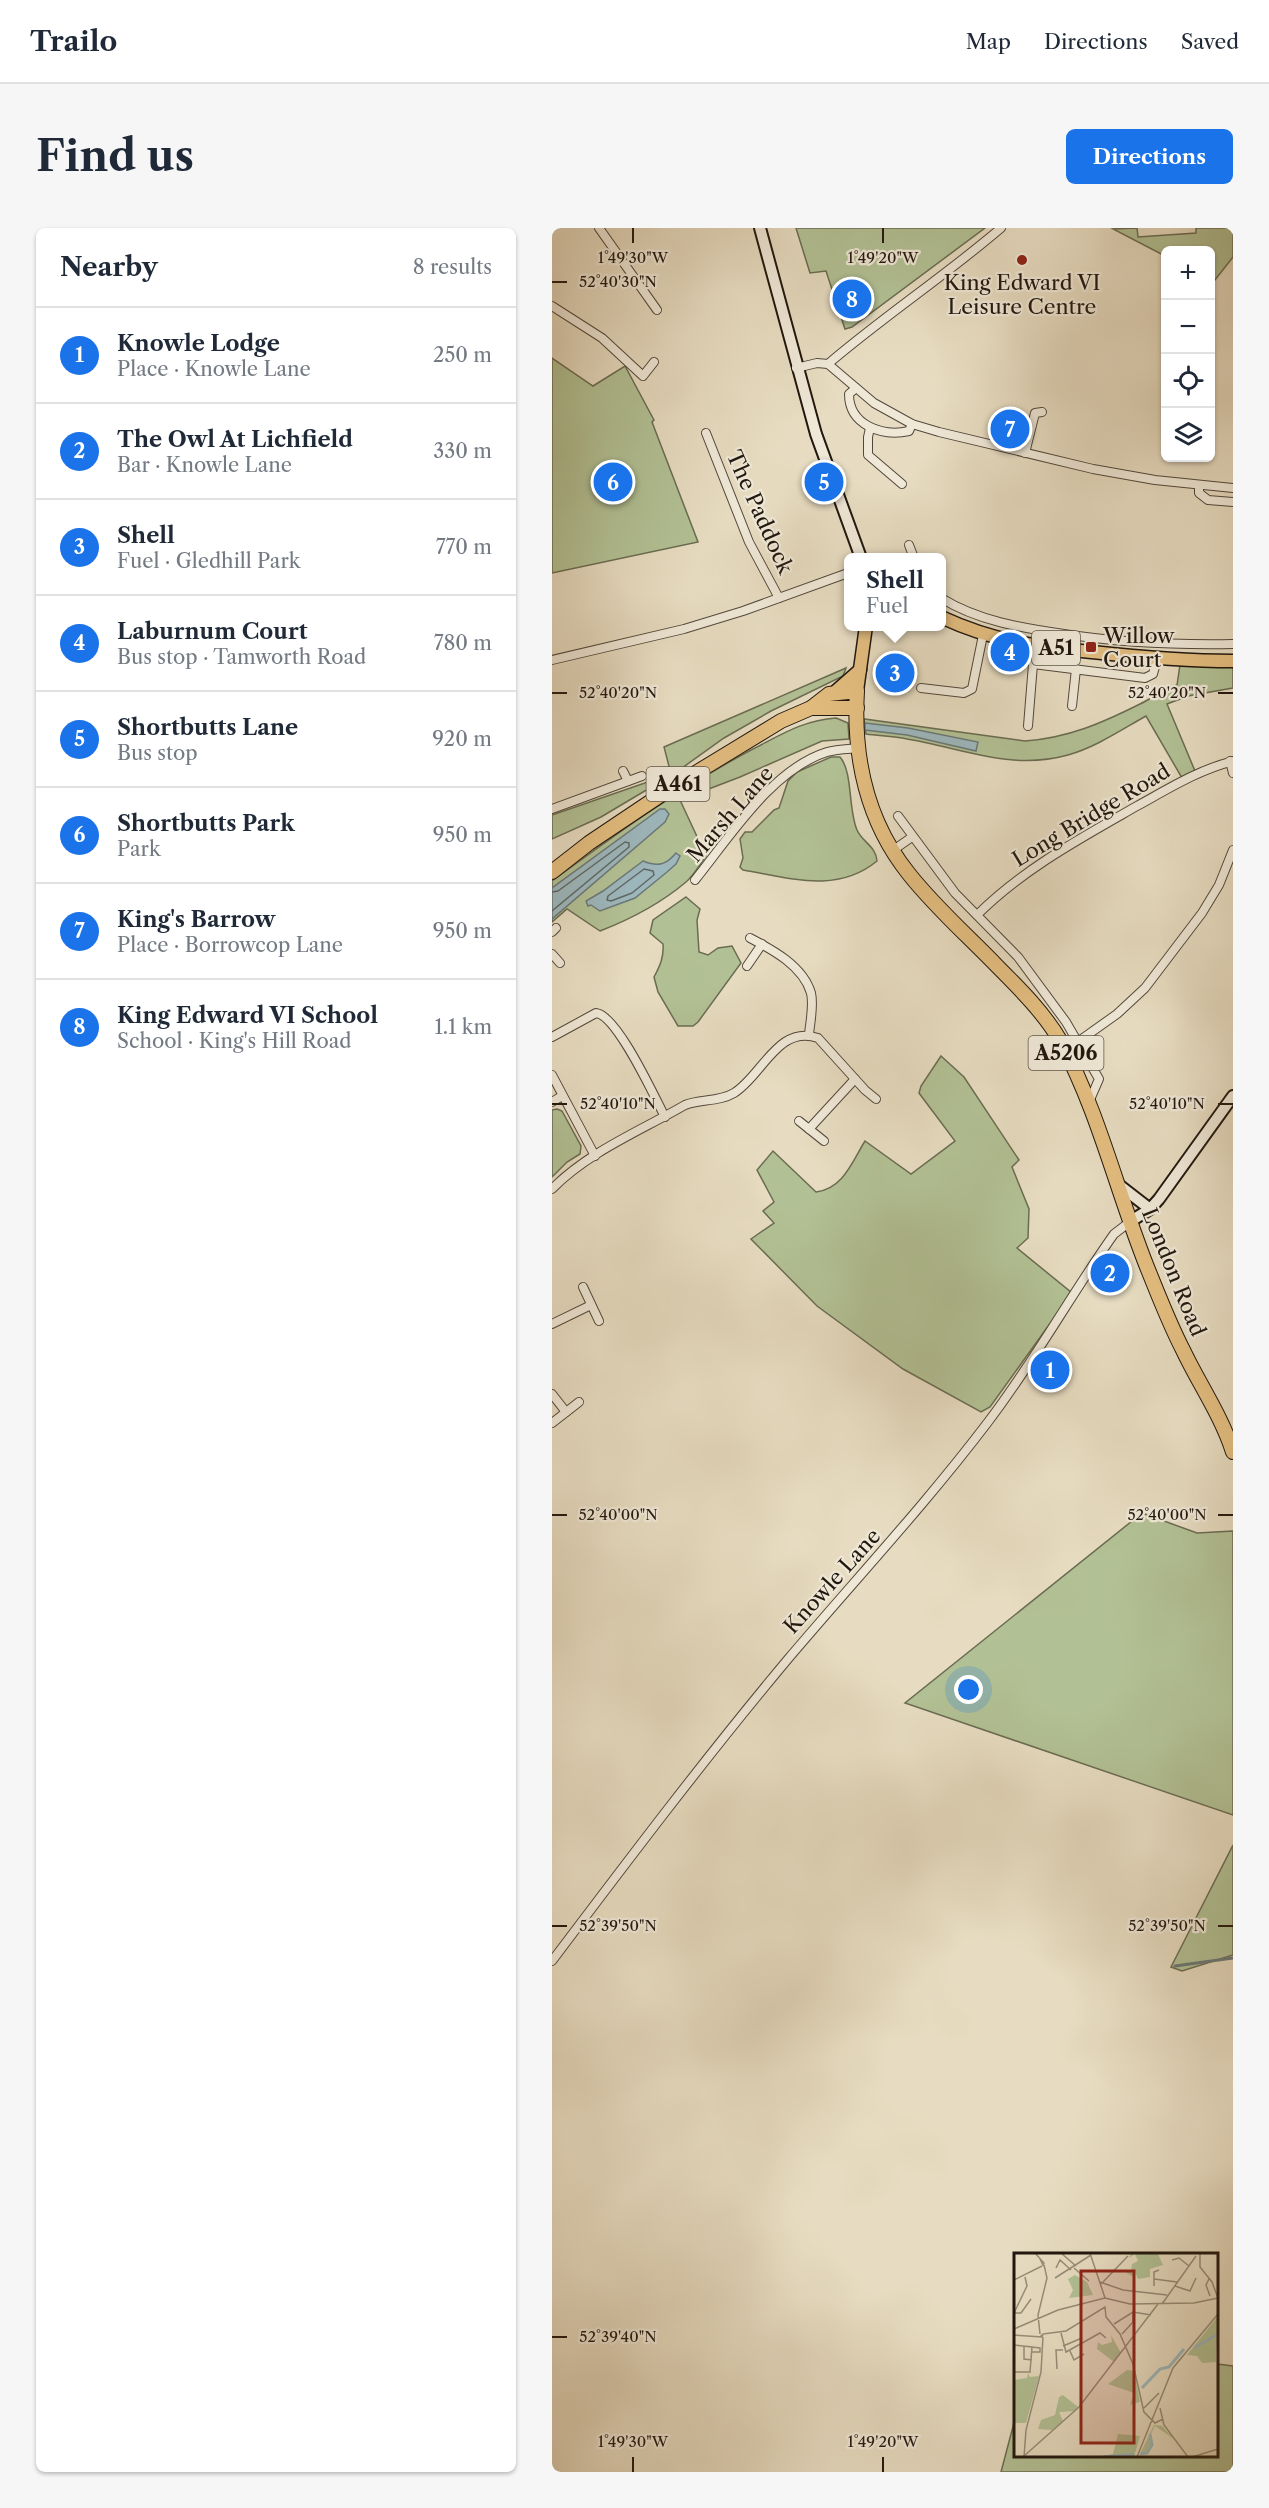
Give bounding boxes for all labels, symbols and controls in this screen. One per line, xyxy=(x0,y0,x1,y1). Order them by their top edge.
text: Trailo xyxy=(30,24,117,58)
text: Map xyxy=(966,29,1011,54)
text: Directions xyxy=(1044,29,1148,54)
text: Saved xyxy=(1181,29,1239,54)
button: Directions xyxy=(1066,129,1233,184)
text: Find us xyxy=(36,130,194,182)
map controls xyxy=(1161,246,1215,462)
button: + xyxy=(1161,246,1215,300)
text: 1°49'30"W xyxy=(598,248,669,267)
text: 1°49'20"W xyxy=(848,248,919,267)
text: Nearby xyxy=(60,251,158,283)
marker: King Edward VI Leisure Centre xyxy=(1015,253,1029,267)
text: 8 results xyxy=(413,255,492,279)
place label: King Edward VI Leisure Centre xyxy=(944,270,1100,319)
text: 52°40'30"N xyxy=(579,272,657,291)
pin: 8 xyxy=(832,276,872,322)
button: − xyxy=(1161,300,1215,354)
text: Knowle Lodge xyxy=(117,330,280,357)
text: 1 xyxy=(75,343,84,367)
text: 250 m xyxy=(433,343,492,367)
button: locate xyxy=(1161,354,1215,408)
text: Place · Knowle Lane xyxy=(117,357,311,381)
pin: 7 xyxy=(990,406,1030,452)
button: layers xyxy=(1161,408,1215,462)
text: The Owl At Lichfield xyxy=(117,426,353,453)
text: 2 xyxy=(74,439,85,463)
text: 330 m xyxy=(433,439,492,463)
street label: The Paddock xyxy=(722,446,799,578)
text: Bar · Knowle Lane xyxy=(117,453,292,477)
pin: 6 xyxy=(594,460,632,504)
pin: 5 xyxy=(804,460,844,504)
text: Shell xyxy=(117,522,175,549)
text: 3 xyxy=(74,535,85,559)
text: 770 m xyxy=(436,535,492,559)
text: Fuel · Gledhill Park xyxy=(117,549,300,573)
popup xyxy=(844,553,946,631)
text: Shell xyxy=(866,567,924,594)
text: Fuel xyxy=(866,594,909,618)
text: Laburnum Court xyxy=(117,618,308,645)
place label: Willow Court xyxy=(1102,623,1175,672)
pin: 4 xyxy=(990,630,1030,674)
text: 4 xyxy=(74,631,85,655)
text: 780 m xyxy=(434,631,492,655)
road number: A51 xyxy=(1032,631,1080,665)
marker: Willow Court xyxy=(1084,640,1098,654)
text: Bus stop · Tamworth Road xyxy=(117,645,366,669)
pin: 3 xyxy=(876,650,914,696)
text: 52°40'20"N xyxy=(579,683,657,702)
text: 52°40'20"N xyxy=(1128,683,1206,702)
text: Shortbutts Lane xyxy=(117,714,298,741)
text: 5 xyxy=(74,727,85,751)
text: 920 m xyxy=(432,727,492,751)
text: Bus stop xyxy=(117,741,198,765)
street label: Long Bridge Road xyxy=(1008,758,1174,872)
street label: Marsh Lane xyxy=(682,761,778,867)
road number: A461 xyxy=(646,767,710,801)
text: Shortbutts Park xyxy=(117,810,295,837)
text: 6 xyxy=(74,823,85,847)
text: 950 m xyxy=(433,823,492,847)
text: Park xyxy=(117,837,160,861)
text: King's Barrow xyxy=(117,906,275,933)
text: 7 xyxy=(74,919,85,943)
text: 950 m xyxy=(433,919,492,943)
text: Place · Borrowcop Lane xyxy=(117,933,343,957)
text: King Edward VI School xyxy=(117,1002,378,1029)
text: 8 xyxy=(73,1015,86,1039)
text: 1.1 km xyxy=(434,1015,492,1039)
text: School · King's Hill Road xyxy=(117,1029,352,1053)
road number: A5206 xyxy=(1028,1036,1104,1070)
text: 52°40'10"N xyxy=(580,1094,656,1113)
text: 52°40'10"N xyxy=(1129,1094,1205,1113)
street label: London Road xyxy=(1137,1204,1211,1340)
pin: 2 xyxy=(1090,1250,1130,1296)
pin: 1 xyxy=(1030,1348,1070,1392)
text: 52°40'00"N xyxy=(578,1505,658,1524)
text: 52°40'00"N xyxy=(1127,1505,1207,1524)
street label: Knowle Lane xyxy=(778,1523,886,1639)
your location xyxy=(954,1675,983,1704)
text: 52°39'50"N xyxy=(579,1916,657,1935)
text: 52°39'50"N xyxy=(1128,1916,1206,1935)
inset map xyxy=(1014,2253,1218,2457)
text: 52°39'40"N xyxy=(579,2327,657,2346)
text: 1°49'30"W xyxy=(598,2432,669,2451)
text: 1°49'20"W xyxy=(848,2432,919,2451)

